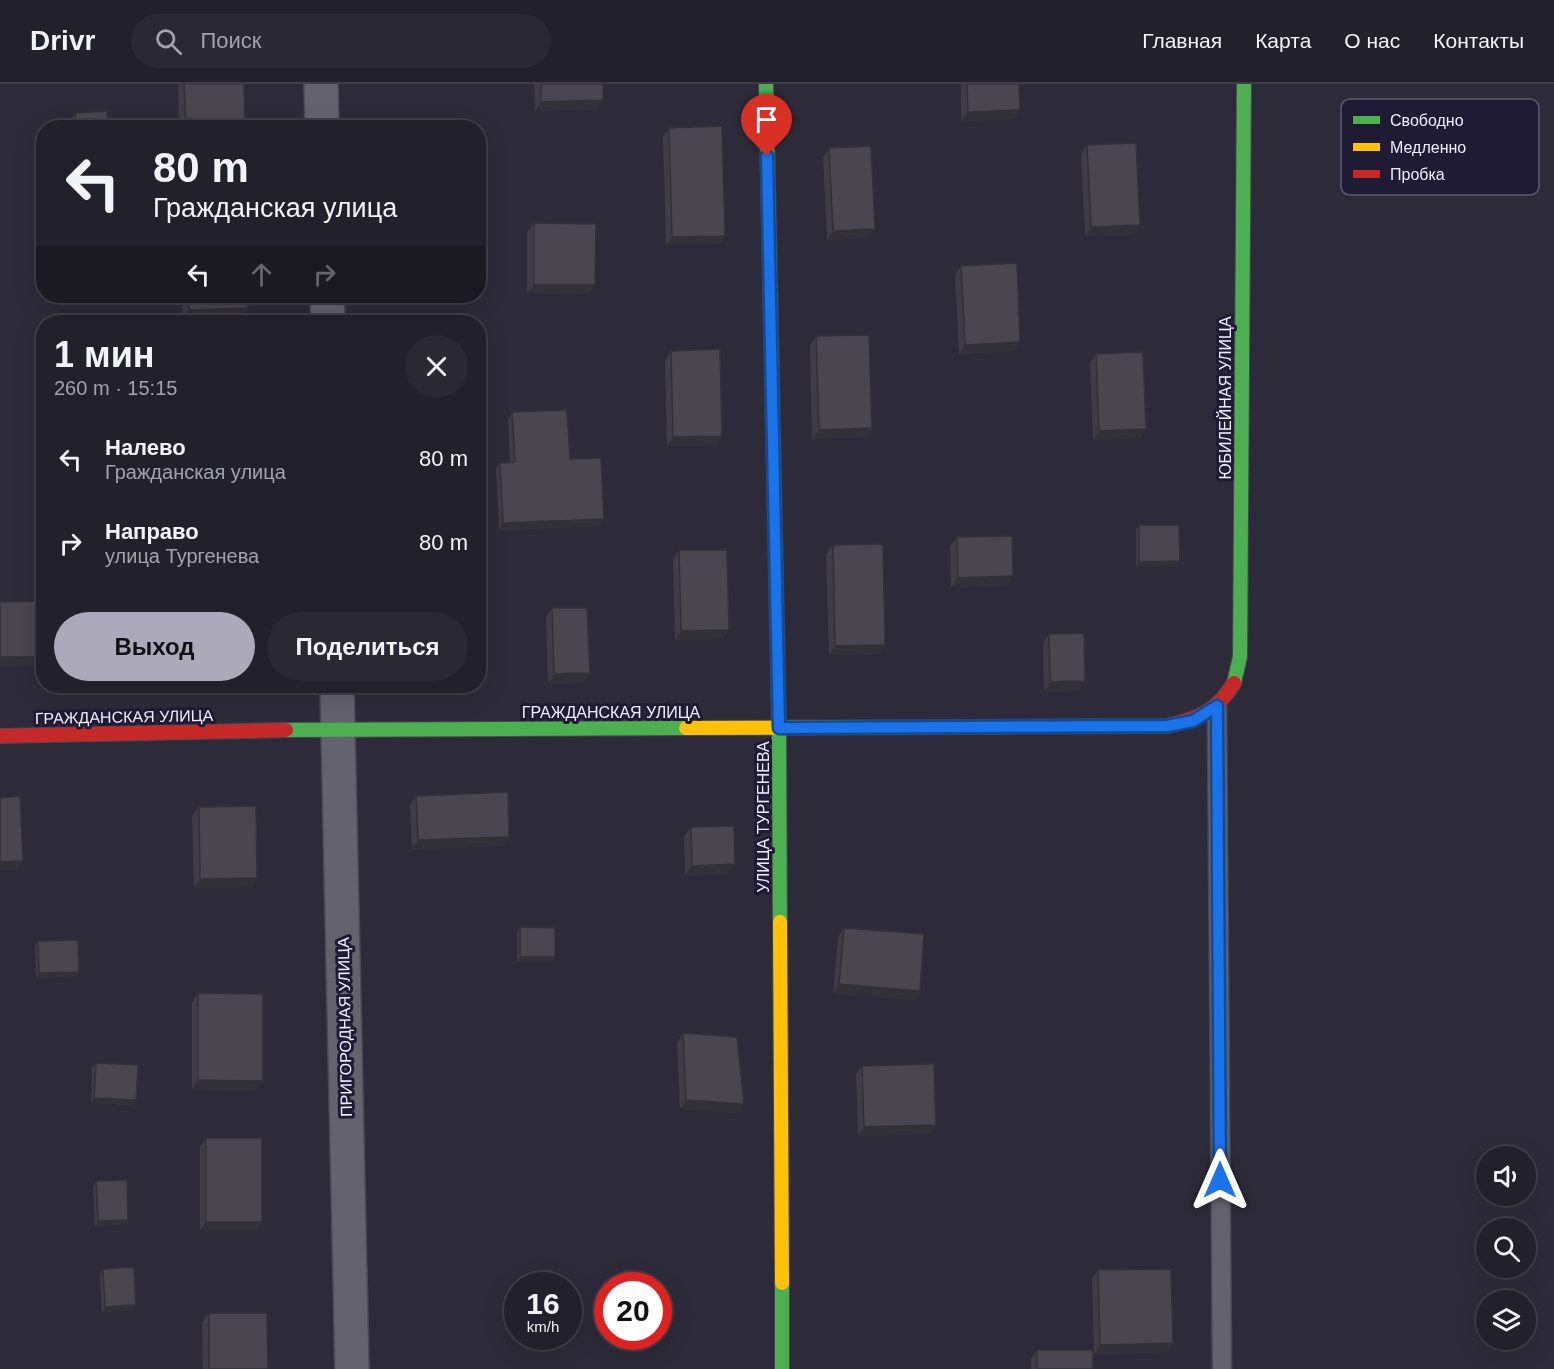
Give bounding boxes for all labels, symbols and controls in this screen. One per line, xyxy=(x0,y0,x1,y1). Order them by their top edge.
search box xyxy=(131,14,551,68)
text: Drivr xyxy=(30,25,95,56)
icon: search xyxy=(152,25,185,58)
text: Поиск xyxy=(200,28,261,53)
text: Главная xyxy=(1142,29,1222,52)
text: Карта xyxy=(1255,29,1311,52)
text: О нас xyxy=(1344,29,1400,52)
text: Контакты xyxy=(1433,29,1524,52)
pin xyxy=(741,94,792,156)
legend xyxy=(1341,99,1539,195)
icon: arrive xyxy=(750,103,783,136)
text: Свободно xyxy=(1390,112,1464,129)
text: Медленно xyxy=(1390,139,1466,156)
icon: left xyxy=(54,144,132,222)
text: 80 m xyxy=(153,144,249,191)
text: Пробка xyxy=(1390,166,1445,183)
text: Гражданская улица xyxy=(153,193,397,223)
icon: left xyxy=(182,258,215,291)
icon: ahead xyxy=(245,258,278,291)
icon: right xyxy=(308,258,341,291)
street label: ЮБИЛЕЙНАЯ УЛИЦА xyxy=(1216,316,1234,480)
text: 1 мин xyxy=(54,334,155,375)
button: close xyxy=(405,335,468,398)
text: 260 m · 15:15 xyxy=(54,377,177,399)
text: Налево xyxy=(105,435,186,460)
icon: left xyxy=(54,443,87,476)
text: 80 m xyxy=(419,446,468,471)
text: Гражданская улица xyxy=(105,461,286,483)
text: Направо xyxy=(105,519,199,544)
icon: right xyxy=(54,527,87,560)
text: 80 m xyxy=(419,530,468,555)
text: улица Тургенева xyxy=(105,545,259,567)
button: Выход xyxy=(54,612,255,681)
button: Поделиться xyxy=(267,612,468,681)
street label: ГРАЖДАНСКАЯ УЛИЦА xyxy=(522,704,701,721)
street label: ГРАЖДАНСКАЯ УЛИЦА xyxy=(35,707,214,727)
street label: УЛИЦА ТУРГЕНЕВА xyxy=(755,741,772,893)
street label: ПРИГОРОДНАЯ УЛИЦА xyxy=(335,937,355,1117)
map controls xyxy=(1476,1146,1536,1350)
button: sound xyxy=(1476,1146,1536,1206)
position arrow xyxy=(1188,1148,1252,1212)
button: search xyxy=(1476,1218,1536,1278)
speed limit sign: 20 xyxy=(594,1272,672,1350)
text: 16 xyxy=(526,1287,560,1320)
button: layers xyxy=(1476,1290,1536,1350)
text: km/h xyxy=(527,1318,559,1335)

